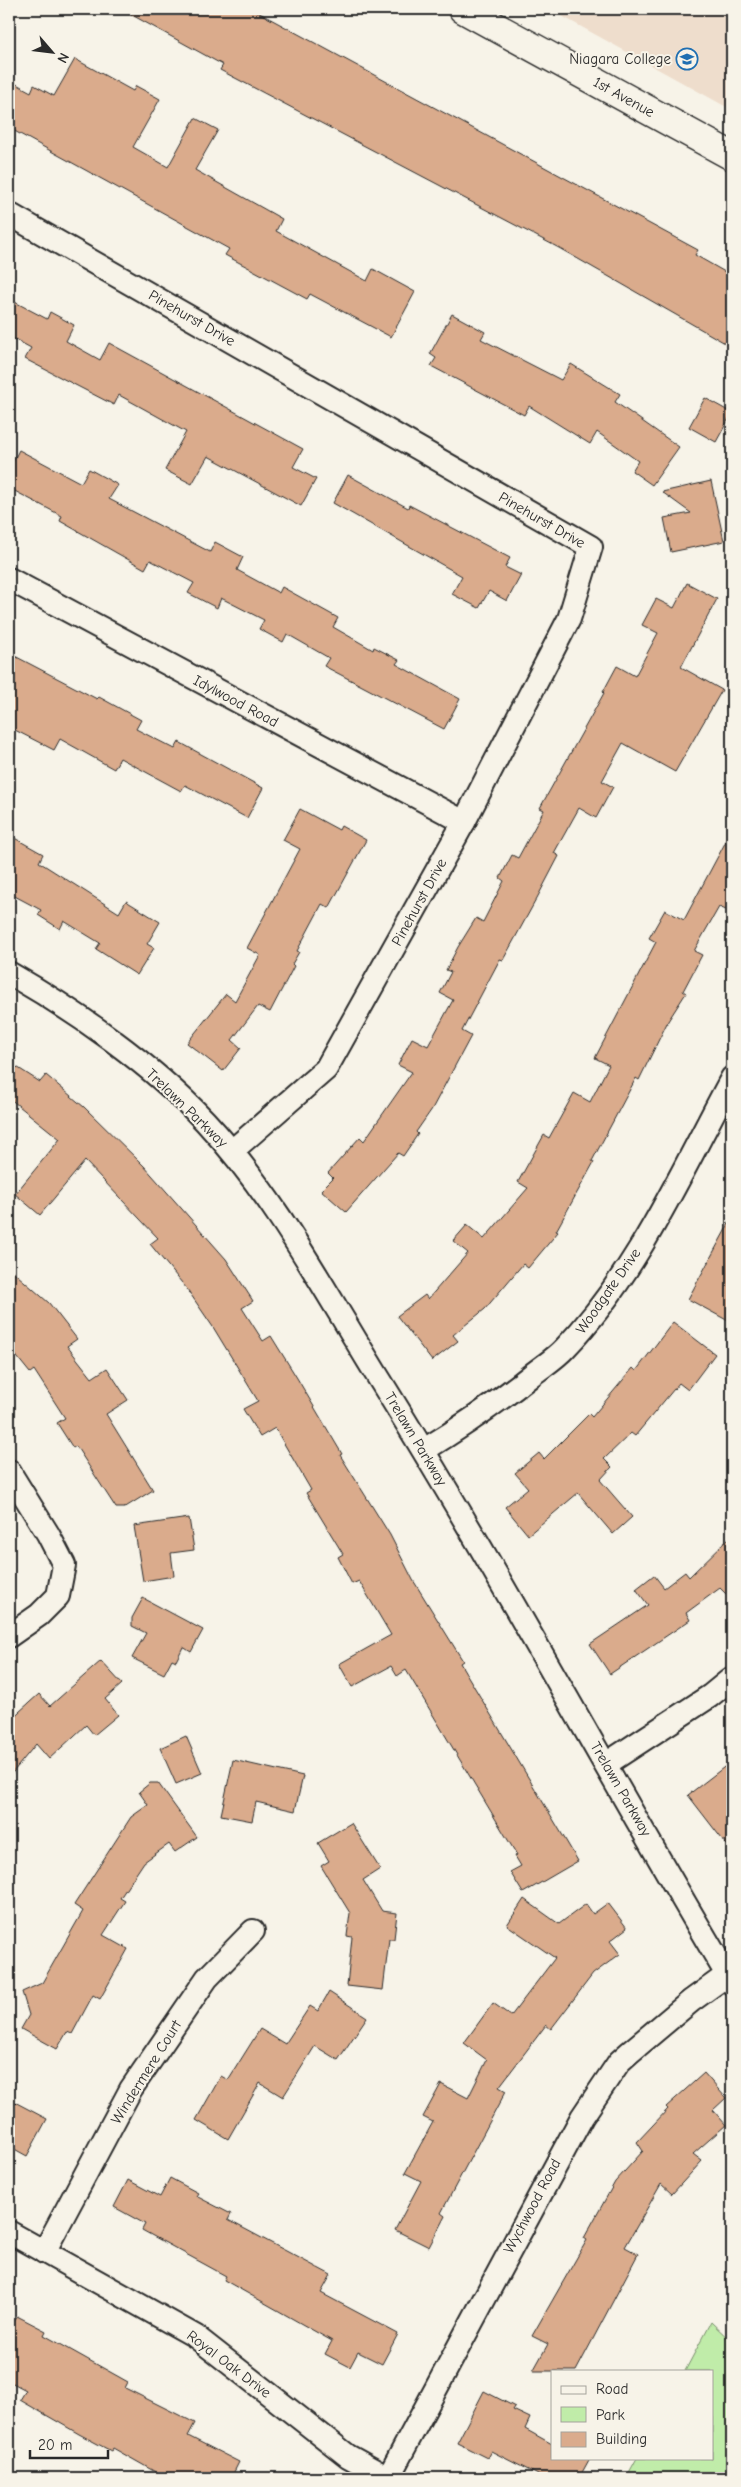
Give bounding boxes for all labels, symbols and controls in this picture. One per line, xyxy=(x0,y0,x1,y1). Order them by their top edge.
north arrow xyxy=(28,28,78,78)
school or university icon: Niagara College xyxy=(675,47,699,71)
text: N xyxy=(53,50,73,66)
place label: Niagara College xyxy=(569,50,671,68)
street label: 1st Avenue xyxy=(590,73,658,121)
street label: Pinehurst Drive xyxy=(145,286,239,350)
street label: Pinehurst Drive xyxy=(495,488,589,552)
street label: Idylwood Road xyxy=(190,671,282,731)
street label: Pinehurst Drive xyxy=(388,855,451,949)
street label: Trelawn Parkway xyxy=(143,1065,232,1152)
street label: Woodgate Drive xyxy=(572,1244,644,1337)
street label: Trelawn Parkway xyxy=(381,1389,451,1489)
street label: Trelawn Parkway xyxy=(587,1739,655,1840)
street label: Windermere Court xyxy=(107,2016,186,2127)
street label: Wychwood Road xyxy=(499,2156,565,2256)
street label: Royal Oak Drive xyxy=(183,2326,275,2402)
legend xyxy=(551,2370,714,2460)
text: Road xyxy=(596,2380,628,2398)
text: Park xyxy=(596,2406,625,2424)
scale bar xyxy=(30,2427,108,2459)
text: Building xyxy=(596,2430,647,2448)
text: 20 m xyxy=(38,2436,72,2454)

